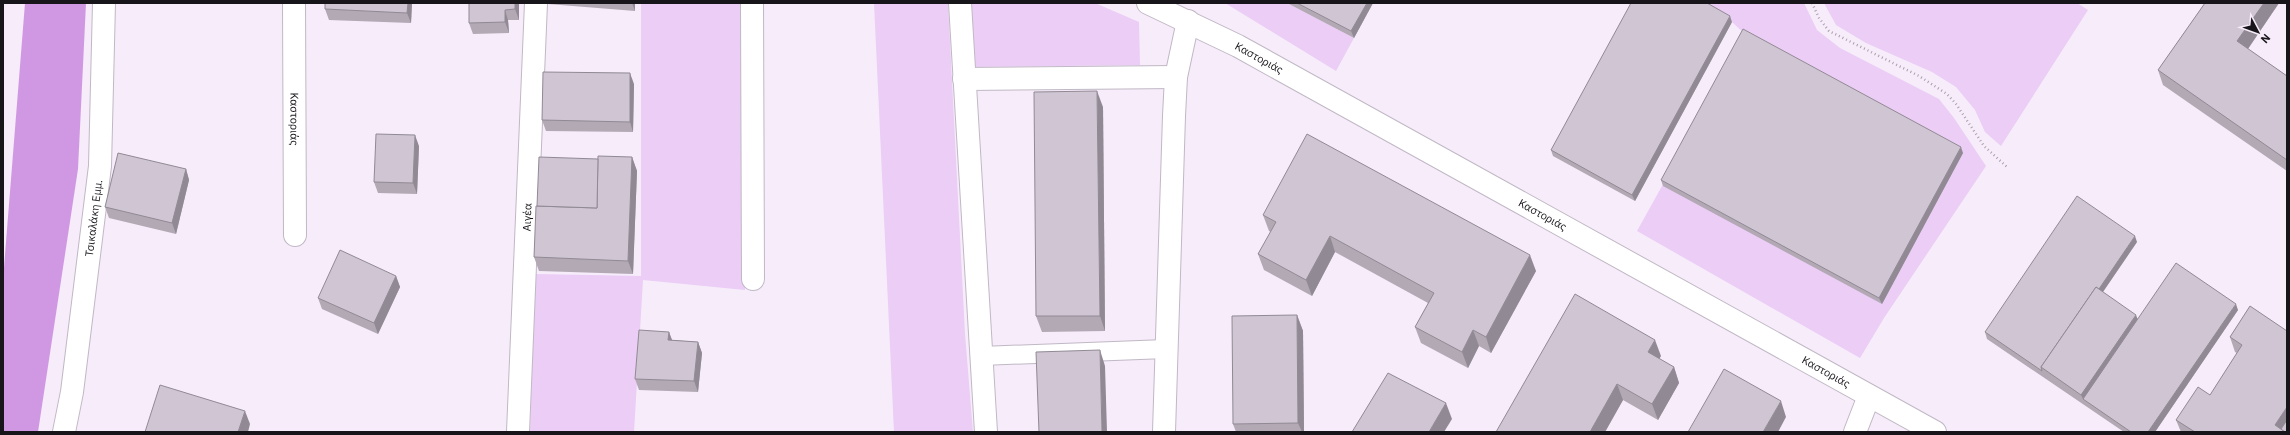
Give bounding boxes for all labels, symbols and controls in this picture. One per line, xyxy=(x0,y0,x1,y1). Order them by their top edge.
north arrow xyxy=(2238,12,2278,52)
text: N xyxy=(2258,31,2273,46)
street label: Καστοριάς xyxy=(1233,39,1286,77)
street label: Καστοριάς xyxy=(287,92,302,146)
street label: Τσικαλάκη Εμμ. xyxy=(82,179,105,257)
street label: Καστοριάς xyxy=(1516,196,1569,234)
street label: Αιγέα xyxy=(519,203,535,232)
street label: Καστοριάς xyxy=(1799,353,1853,391)

